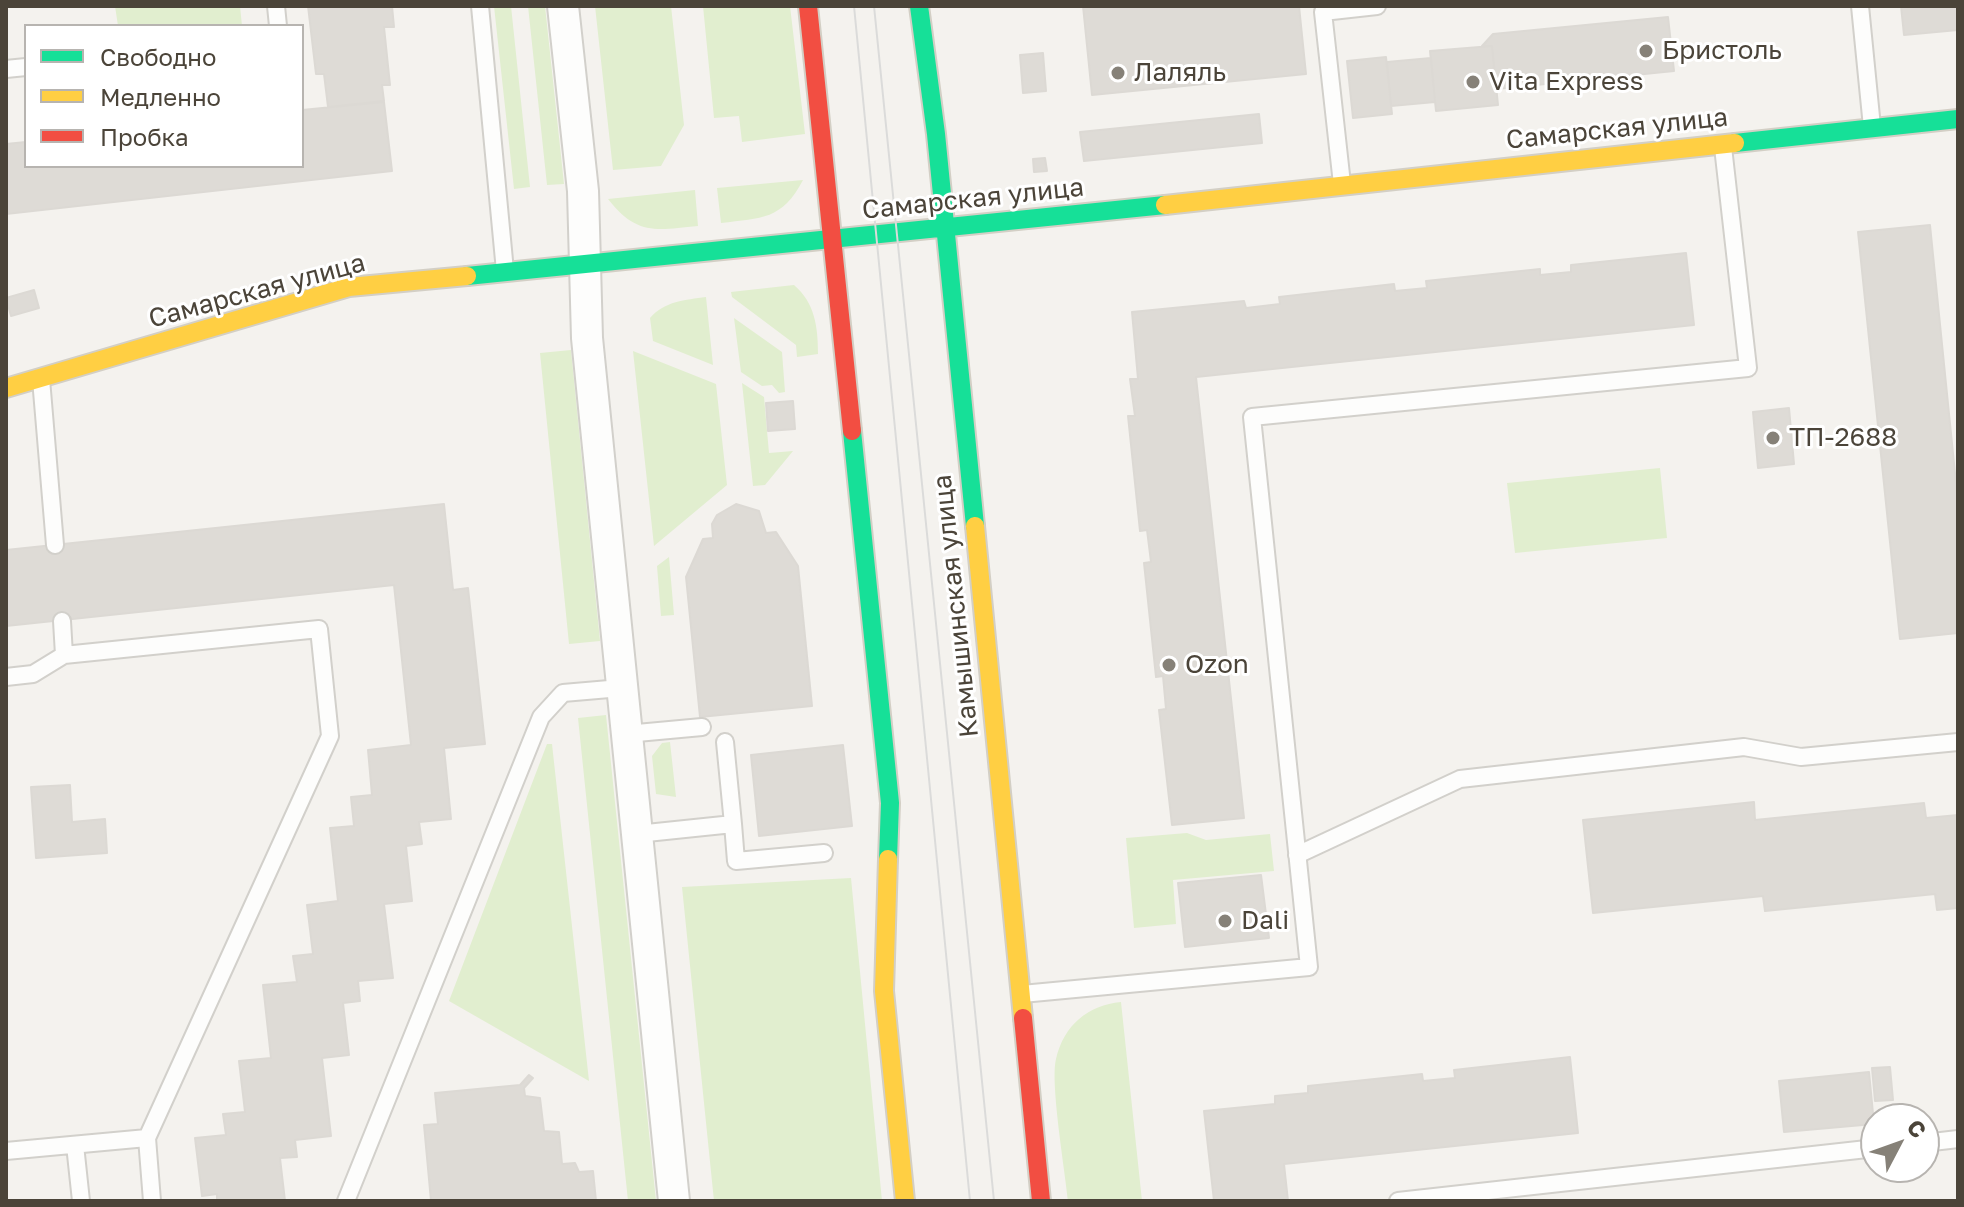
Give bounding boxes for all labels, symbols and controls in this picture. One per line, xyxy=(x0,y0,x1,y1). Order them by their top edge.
legend xyxy=(24,24,304,168)
place label: Бристоль xyxy=(1662,35,1782,67)
text: Свободно xyxy=(100,42,216,71)
marker: Бристоль xyxy=(1637,42,1655,60)
place label: Лаляль xyxy=(1134,57,1226,89)
marker: Лаляль xyxy=(1109,64,1127,82)
place label: Vita Express xyxy=(1489,66,1644,98)
marker: Vita Express xyxy=(1464,73,1482,91)
text: Медленно xyxy=(100,82,221,111)
street label: Самарская улица xyxy=(1505,102,1729,156)
text: Пробка xyxy=(100,122,189,151)
street label: Самарская улица xyxy=(861,172,1085,226)
street label: Самарская улица xyxy=(145,247,369,335)
place label: ТП-2688 xyxy=(1789,422,1897,454)
marker: ТП-2688 xyxy=(1764,429,1782,447)
street label: Камышинская улица xyxy=(927,473,985,739)
place label: Ozon xyxy=(1185,649,1249,681)
marker: Ozon xyxy=(1160,656,1178,674)
place label: Dali xyxy=(1241,905,1289,937)
marker: Dali xyxy=(1216,912,1234,930)
north arrow xyxy=(1860,1103,1940,1183)
text: С xyxy=(1902,1113,1932,1143)

